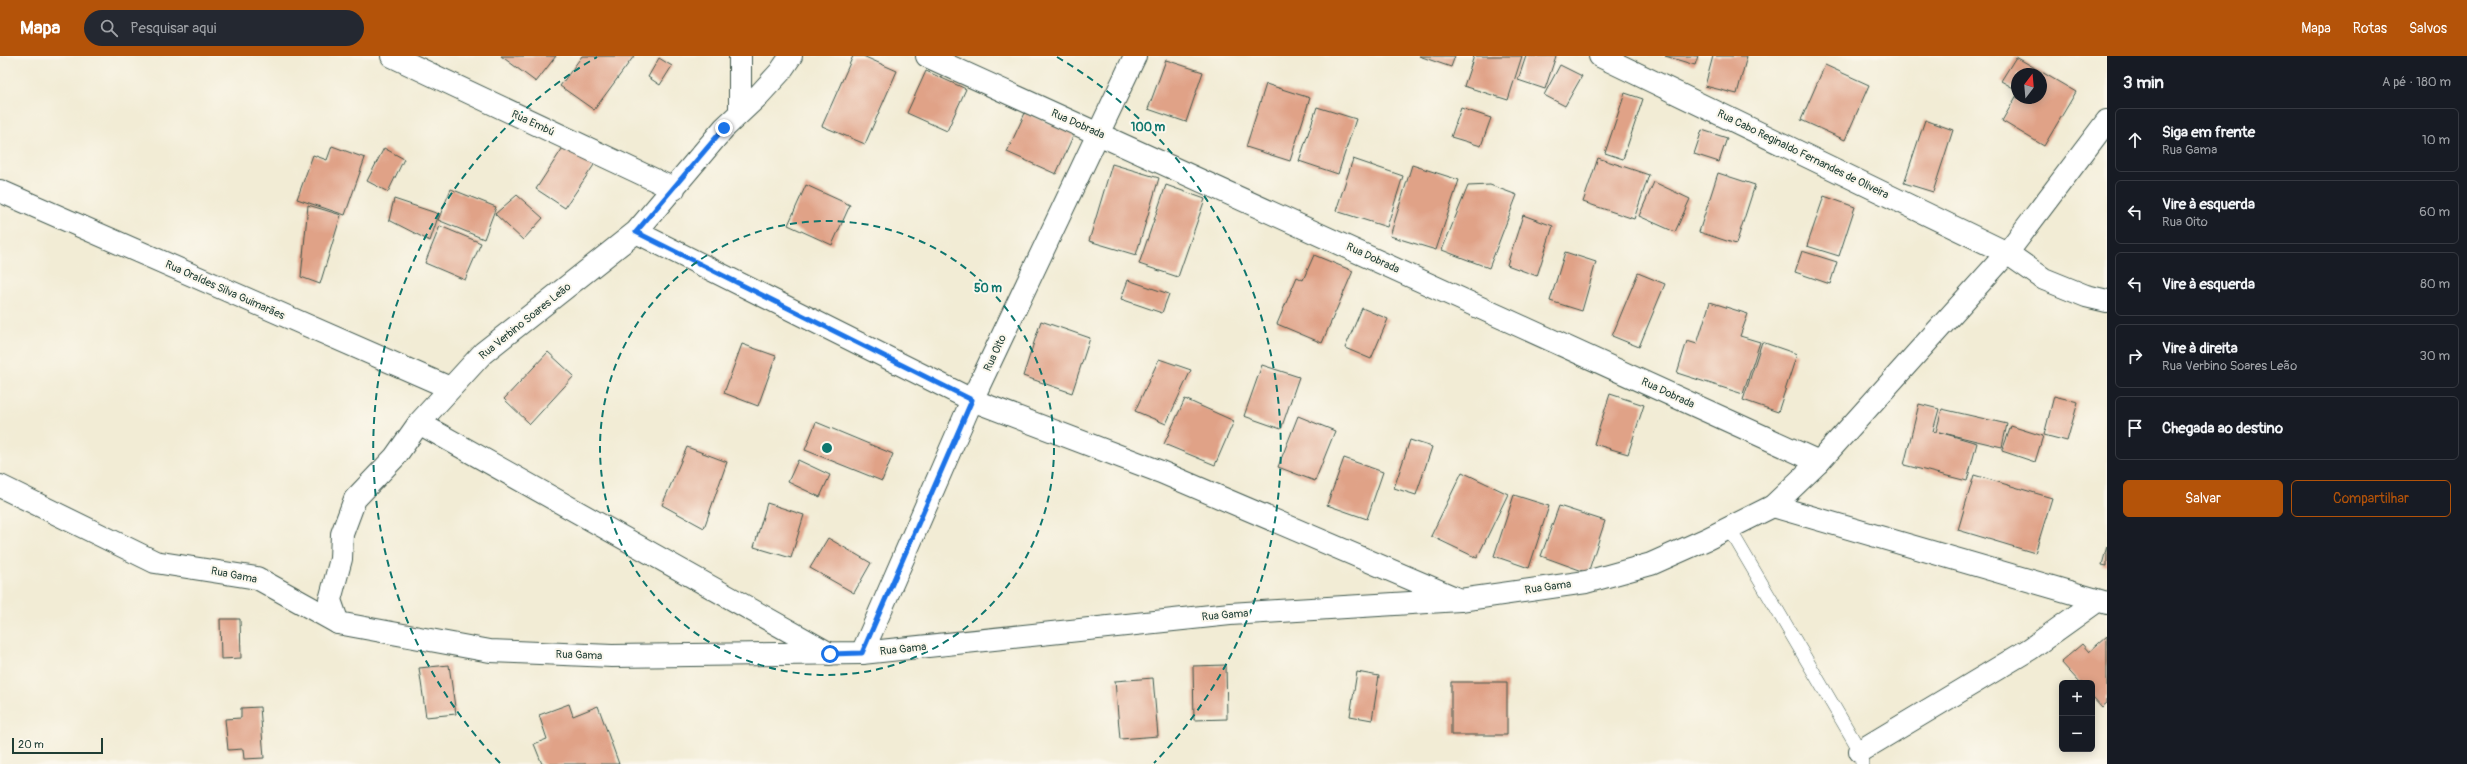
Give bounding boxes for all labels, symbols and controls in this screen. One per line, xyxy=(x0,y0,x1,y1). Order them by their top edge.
search box xyxy=(84,10,364,46)
text: Mapa xyxy=(20,16,60,40)
icon: search xyxy=(98,17,120,39)
text: Pesquisar aqui xyxy=(130,19,216,38)
text: Mapa xyxy=(2301,20,2331,37)
text: Rotas xyxy=(2353,20,2387,37)
text: Salvos xyxy=(2409,20,2447,37)
north arrow xyxy=(2011,68,2047,104)
text: 3 min xyxy=(2123,72,2164,93)
text: A pé · 180 m xyxy=(2382,74,2451,90)
street label: Rua Dobrada xyxy=(1049,106,1107,142)
street label: Rua Embú xyxy=(509,107,557,139)
street label: Rua Cabo Reginaldo Fernandes de Oliveira xyxy=(1715,107,1891,201)
route end xyxy=(715,119,733,137)
text: 100 m xyxy=(1131,120,1166,135)
text: Siga em frente xyxy=(2162,123,2255,142)
icon: ahead xyxy=(2124,129,2146,151)
text: 10 m xyxy=(2422,132,2450,148)
text: Rua Gama xyxy=(2162,142,2217,158)
text: Vire à esquerda xyxy=(2162,195,2255,214)
icon: left xyxy=(2124,201,2146,223)
text: 60 m xyxy=(2419,204,2450,220)
text: Rua Oito xyxy=(2162,214,2208,230)
street label: Rua Dobrada xyxy=(1344,240,1402,276)
street label: Rua Oraídes Silva Guimarães xyxy=(163,258,287,322)
icon: left xyxy=(2124,273,2146,295)
text: Vire à esquerda xyxy=(2162,275,2255,294)
text: 80 m xyxy=(2420,276,2450,292)
street label: Rua Verbino Soares Leão xyxy=(476,280,574,362)
text: 50 m xyxy=(974,281,1002,296)
street label: Rua Oito xyxy=(981,333,1009,373)
text: Vire à direita xyxy=(2162,339,2238,358)
icon: right xyxy=(2124,345,2146,367)
text: 30 m xyxy=(2420,348,2450,364)
text: Rua Verbino Soares Leão xyxy=(2162,358,2297,374)
street label: Rua Dobrada xyxy=(1639,375,1697,411)
icon: arrive xyxy=(2124,417,2146,439)
text: Chegada ao destino xyxy=(2162,419,2283,438)
centre of rings xyxy=(820,441,834,455)
button: Salvar xyxy=(2123,480,2283,517)
button: Compartilhar xyxy=(2291,480,2451,517)
street label: Rua Gama xyxy=(210,564,258,586)
street label: Rua Gama xyxy=(1524,577,1572,597)
street label: Rua Gama xyxy=(1201,606,1249,624)
street label: Rua Gama xyxy=(879,640,927,658)
route start xyxy=(821,645,839,663)
street label: Rua Gama xyxy=(555,648,603,662)
map controls xyxy=(2059,680,2095,752)
button: + xyxy=(2059,680,2095,716)
button: − xyxy=(2059,716,2095,752)
scale bar xyxy=(12,736,103,755)
text: 20 m xyxy=(18,738,44,751)

